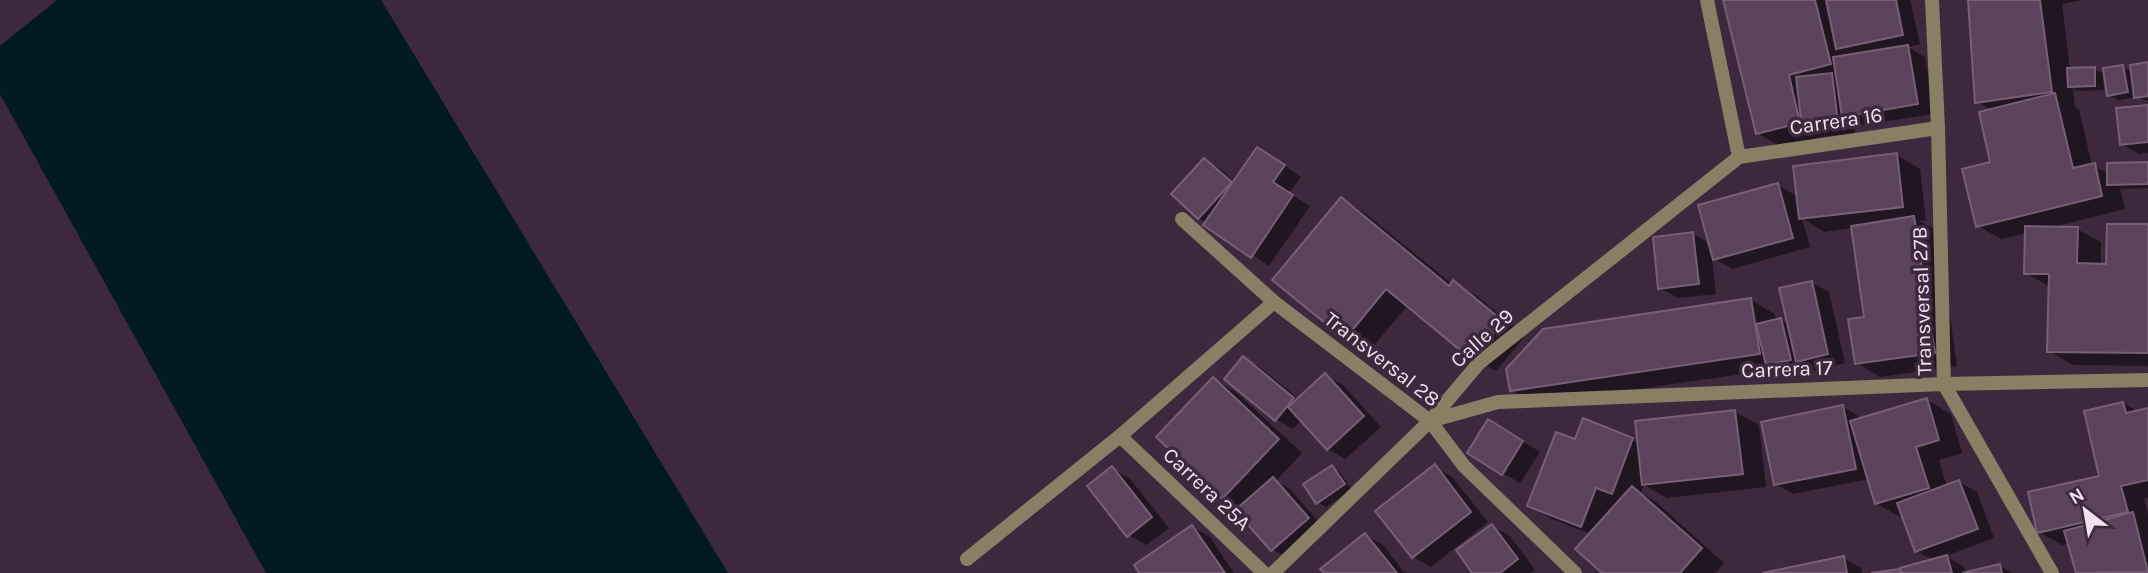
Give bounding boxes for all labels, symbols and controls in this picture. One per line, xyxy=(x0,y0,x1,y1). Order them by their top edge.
street label: Carrera 16 xyxy=(1788,103,1884,139)
street label: Transversal 27B xyxy=(1907,226,1937,376)
street label: Calle 29 xyxy=(1446,304,1518,372)
street label: Transversal 28 xyxy=(1320,307,1444,411)
street label: Carrera 17 xyxy=(1741,355,1833,383)
street label: Carrera 25A xyxy=(1158,442,1256,536)
north arrow xyxy=(2050,475,2120,545)
text: N xyxy=(2065,483,2088,509)

